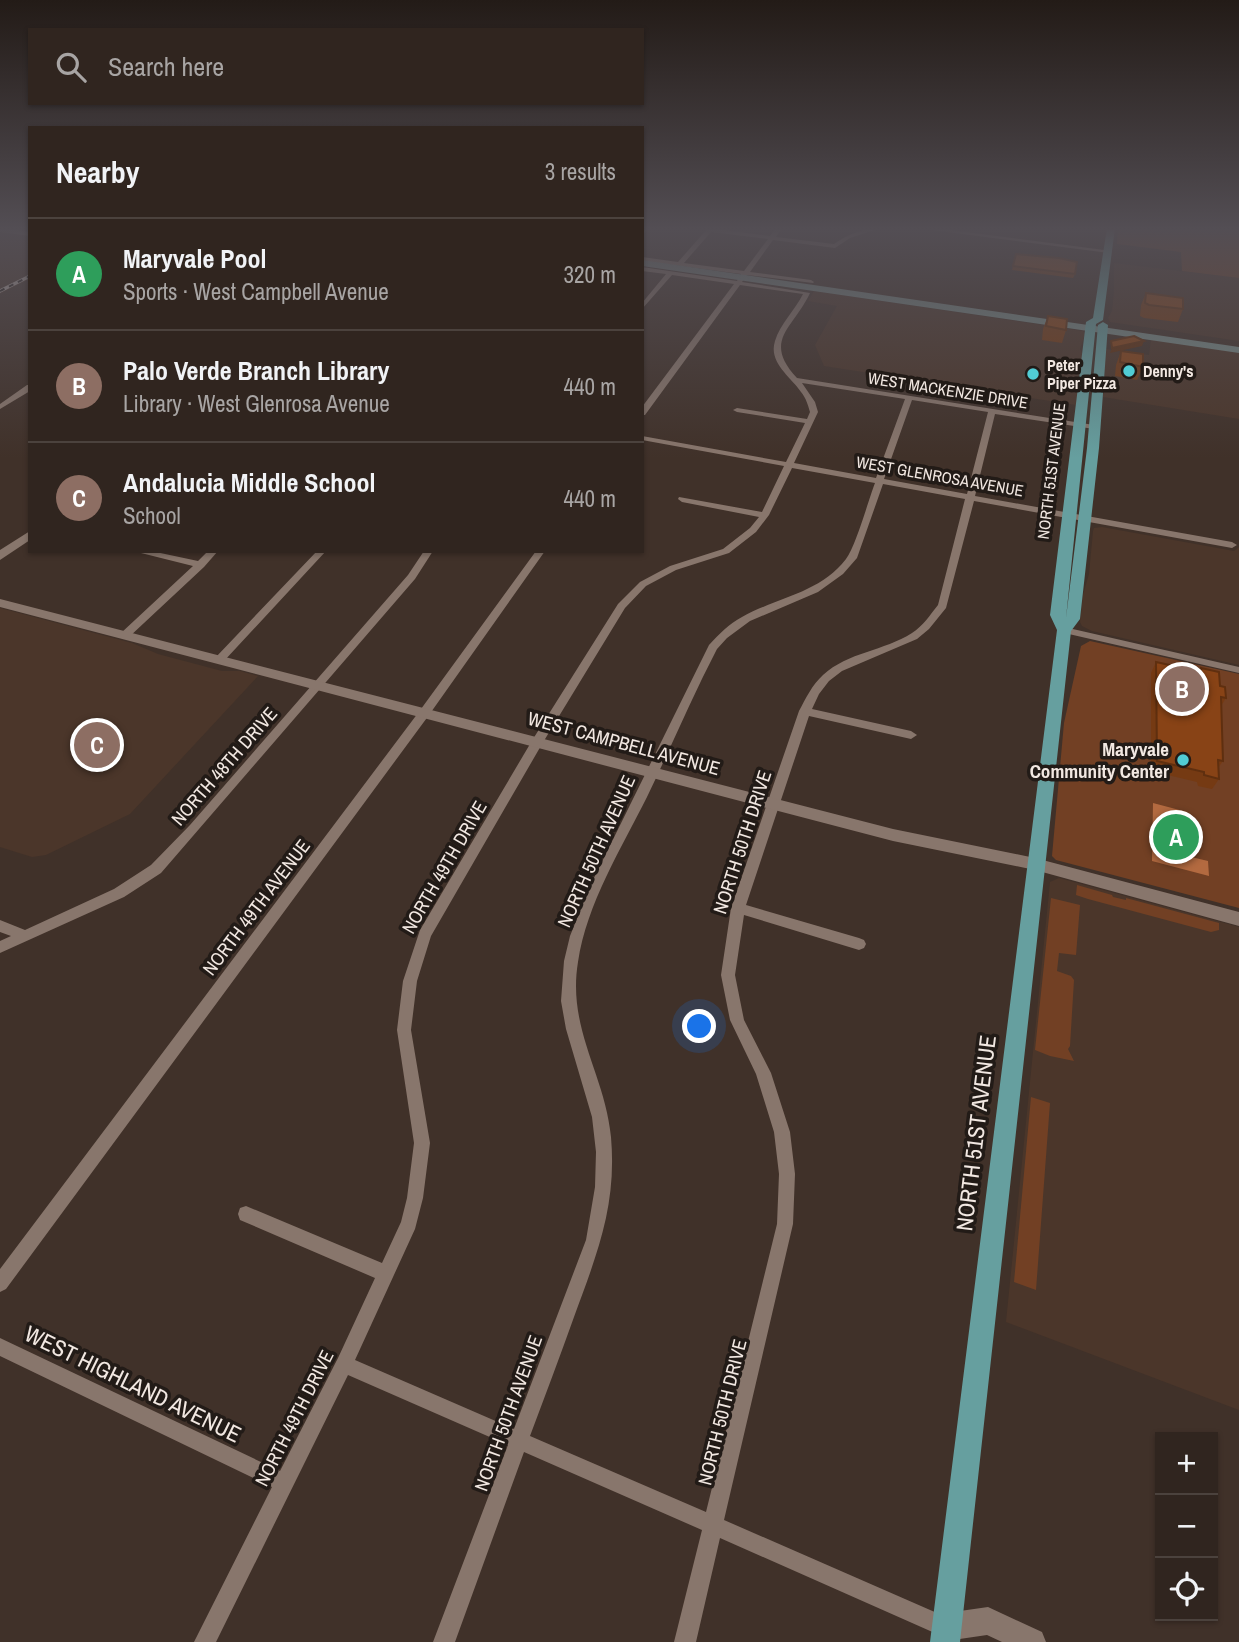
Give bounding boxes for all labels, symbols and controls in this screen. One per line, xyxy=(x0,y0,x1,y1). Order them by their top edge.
search box xyxy=(28,28,644,105)
icon: search xyxy=(52,48,90,86)
text: Search here xyxy=(108,49,224,84)
text: Nearby xyxy=(56,152,139,192)
text: 3 results xyxy=(545,156,616,187)
text: Maryvale Pool xyxy=(123,241,266,276)
text: A xyxy=(72,259,86,290)
text: 320 m xyxy=(564,259,616,290)
text: Sports · West Campbell Avenue xyxy=(123,276,389,307)
text: Palo Verde Branch Library xyxy=(123,353,389,388)
place label: Peter Piper Pizza xyxy=(1047,354,1117,394)
place label: Denny's xyxy=(1143,360,1194,382)
marker: Denny's xyxy=(1121,363,1137,379)
street label: WEST MACKENZIE DRIVE xyxy=(866,366,1030,414)
marker: Peter Piper Pizza xyxy=(1025,366,1041,382)
text: B xyxy=(72,371,86,402)
text: 440 m xyxy=(564,371,616,402)
text: Library · West Glenrosa Avenue xyxy=(123,388,390,419)
street label: NORTH 51ST AVENUE xyxy=(1032,402,1070,540)
street label: WEST GLENROSA AVENUE xyxy=(855,450,1025,502)
text: Andalucia Middle School xyxy=(123,465,375,500)
text: C xyxy=(72,483,86,514)
text: 440 m xyxy=(564,483,616,514)
text: School xyxy=(123,500,181,531)
pin: B xyxy=(1159,663,1205,715)
street label: NORTH 48TH DRIVE xyxy=(165,701,283,831)
street label: WEST CAMPBELL AVENUE xyxy=(525,705,723,781)
pin: C xyxy=(74,719,120,771)
place label: Maryvale Community Center xyxy=(1030,736,1169,784)
marker: Maryvale Community Center xyxy=(1175,752,1191,768)
street label: NORTH 50TH DRIVE xyxy=(707,767,777,917)
street label: NORTH 50TH AVENUE xyxy=(551,771,641,931)
street label: NORTH 49TH DRIVE xyxy=(395,796,493,938)
pin: A xyxy=(1153,811,1199,863)
street label: NORTH 49TH AVENUE xyxy=(196,834,316,980)
your location xyxy=(682,1009,716,1043)
street label: NORTH 51ST AVENUE xyxy=(948,1033,1003,1233)
street label: WEST HIGHLAND AVENUE xyxy=(20,1318,247,1449)
street label: NORTH 50TH AVENUE xyxy=(468,1332,548,1494)
street label: NORTH 50TH DRIVE xyxy=(691,1336,753,1488)
street label: NORTH 49TH DRIVE xyxy=(248,1345,340,1491)
map controls xyxy=(1155,1432,1218,1621)
button: + xyxy=(1155,1432,1218,1495)
button: − xyxy=(1155,1495,1218,1558)
button: locate xyxy=(1155,1558,1218,1621)

